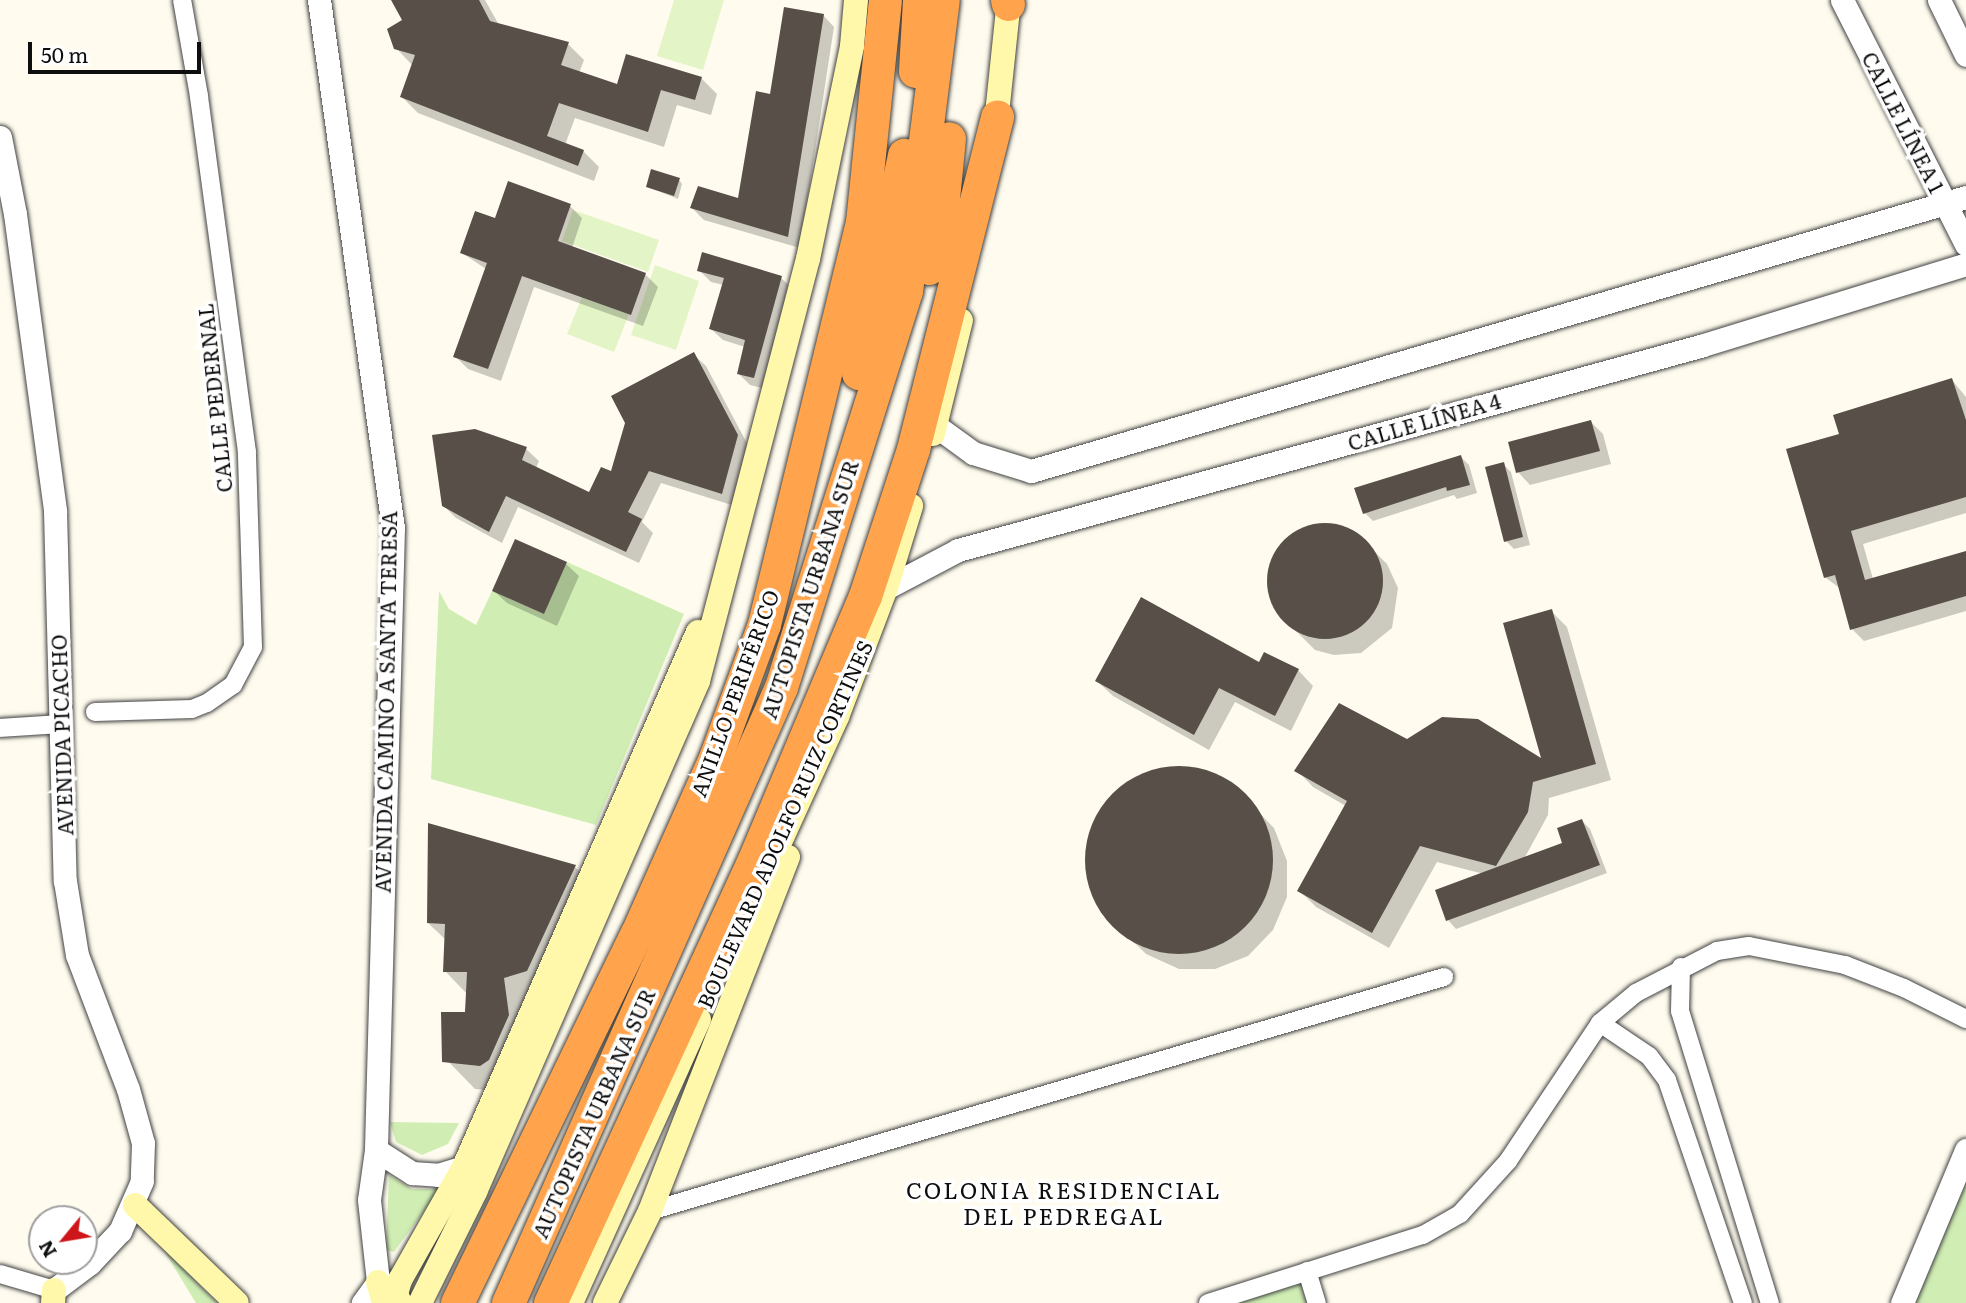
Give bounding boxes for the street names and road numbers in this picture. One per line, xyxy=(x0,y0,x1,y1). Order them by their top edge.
street label: CALLE LÍNEA 1 xyxy=(1858,47,1950,197)
street label: CALLE PEDERNAL xyxy=(192,302,236,494)
street label: CALLE LÍNEA 4 xyxy=(1345,387,1503,455)
street label: AUTOPISTA URBANA SUR xyxy=(755,456,863,722)
street label: AVENIDA CAMINO A SANTA TERESA xyxy=(369,511,401,893)
street label: ANILLO PERIFÉRICO xyxy=(685,586,783,800)
street label: AVENIDA PICACHO xyxy=(45,634,77,836)
street label: BOULEVARD ADOLFO RUIZ CORTINES xyxy=(691,636,877,1012)
street label: AUTOPISTA URBANA SUR xyxy=(526,984,660,1242)

